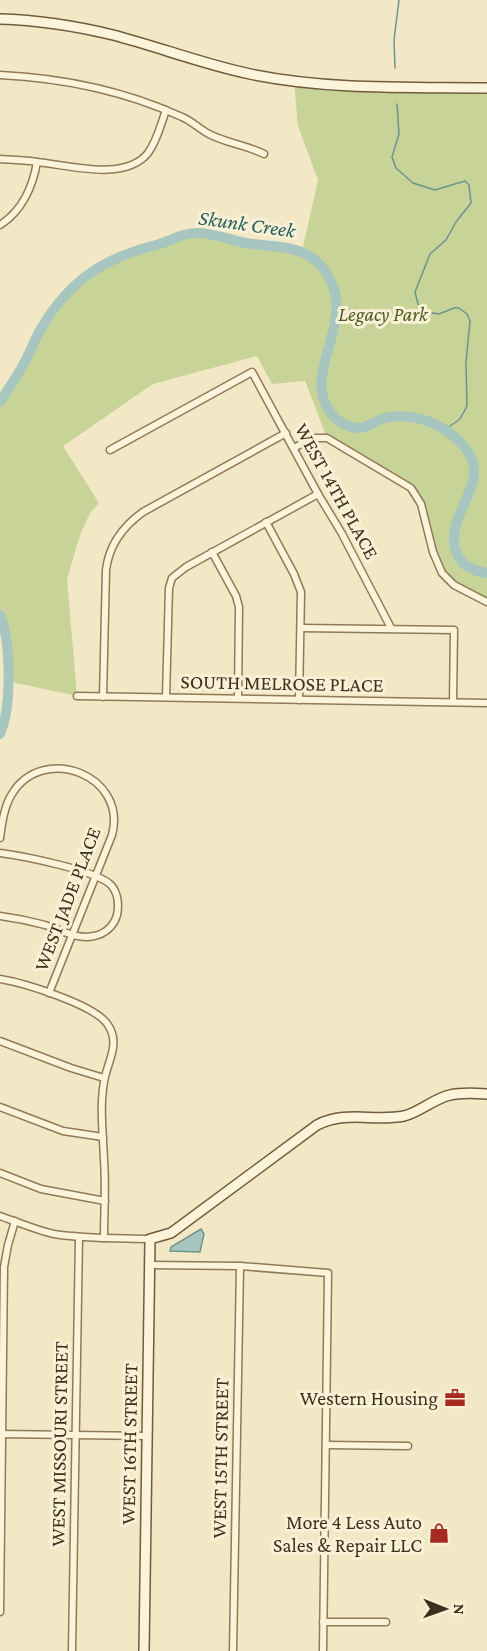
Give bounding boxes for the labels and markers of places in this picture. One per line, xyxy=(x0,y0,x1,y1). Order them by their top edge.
office icon: Western Housing xyxy=(443,1386,467,1410)
place label: Western Housing xyxy=(300,1387,438,1410)
place label: More 4 Less Auto Sales & Repair LLC xyxy=(273,1511,422,1557)
shop icon: More 4 Less Auto Sales & Repair LLC xyxy=(427,1521,451,1545)

